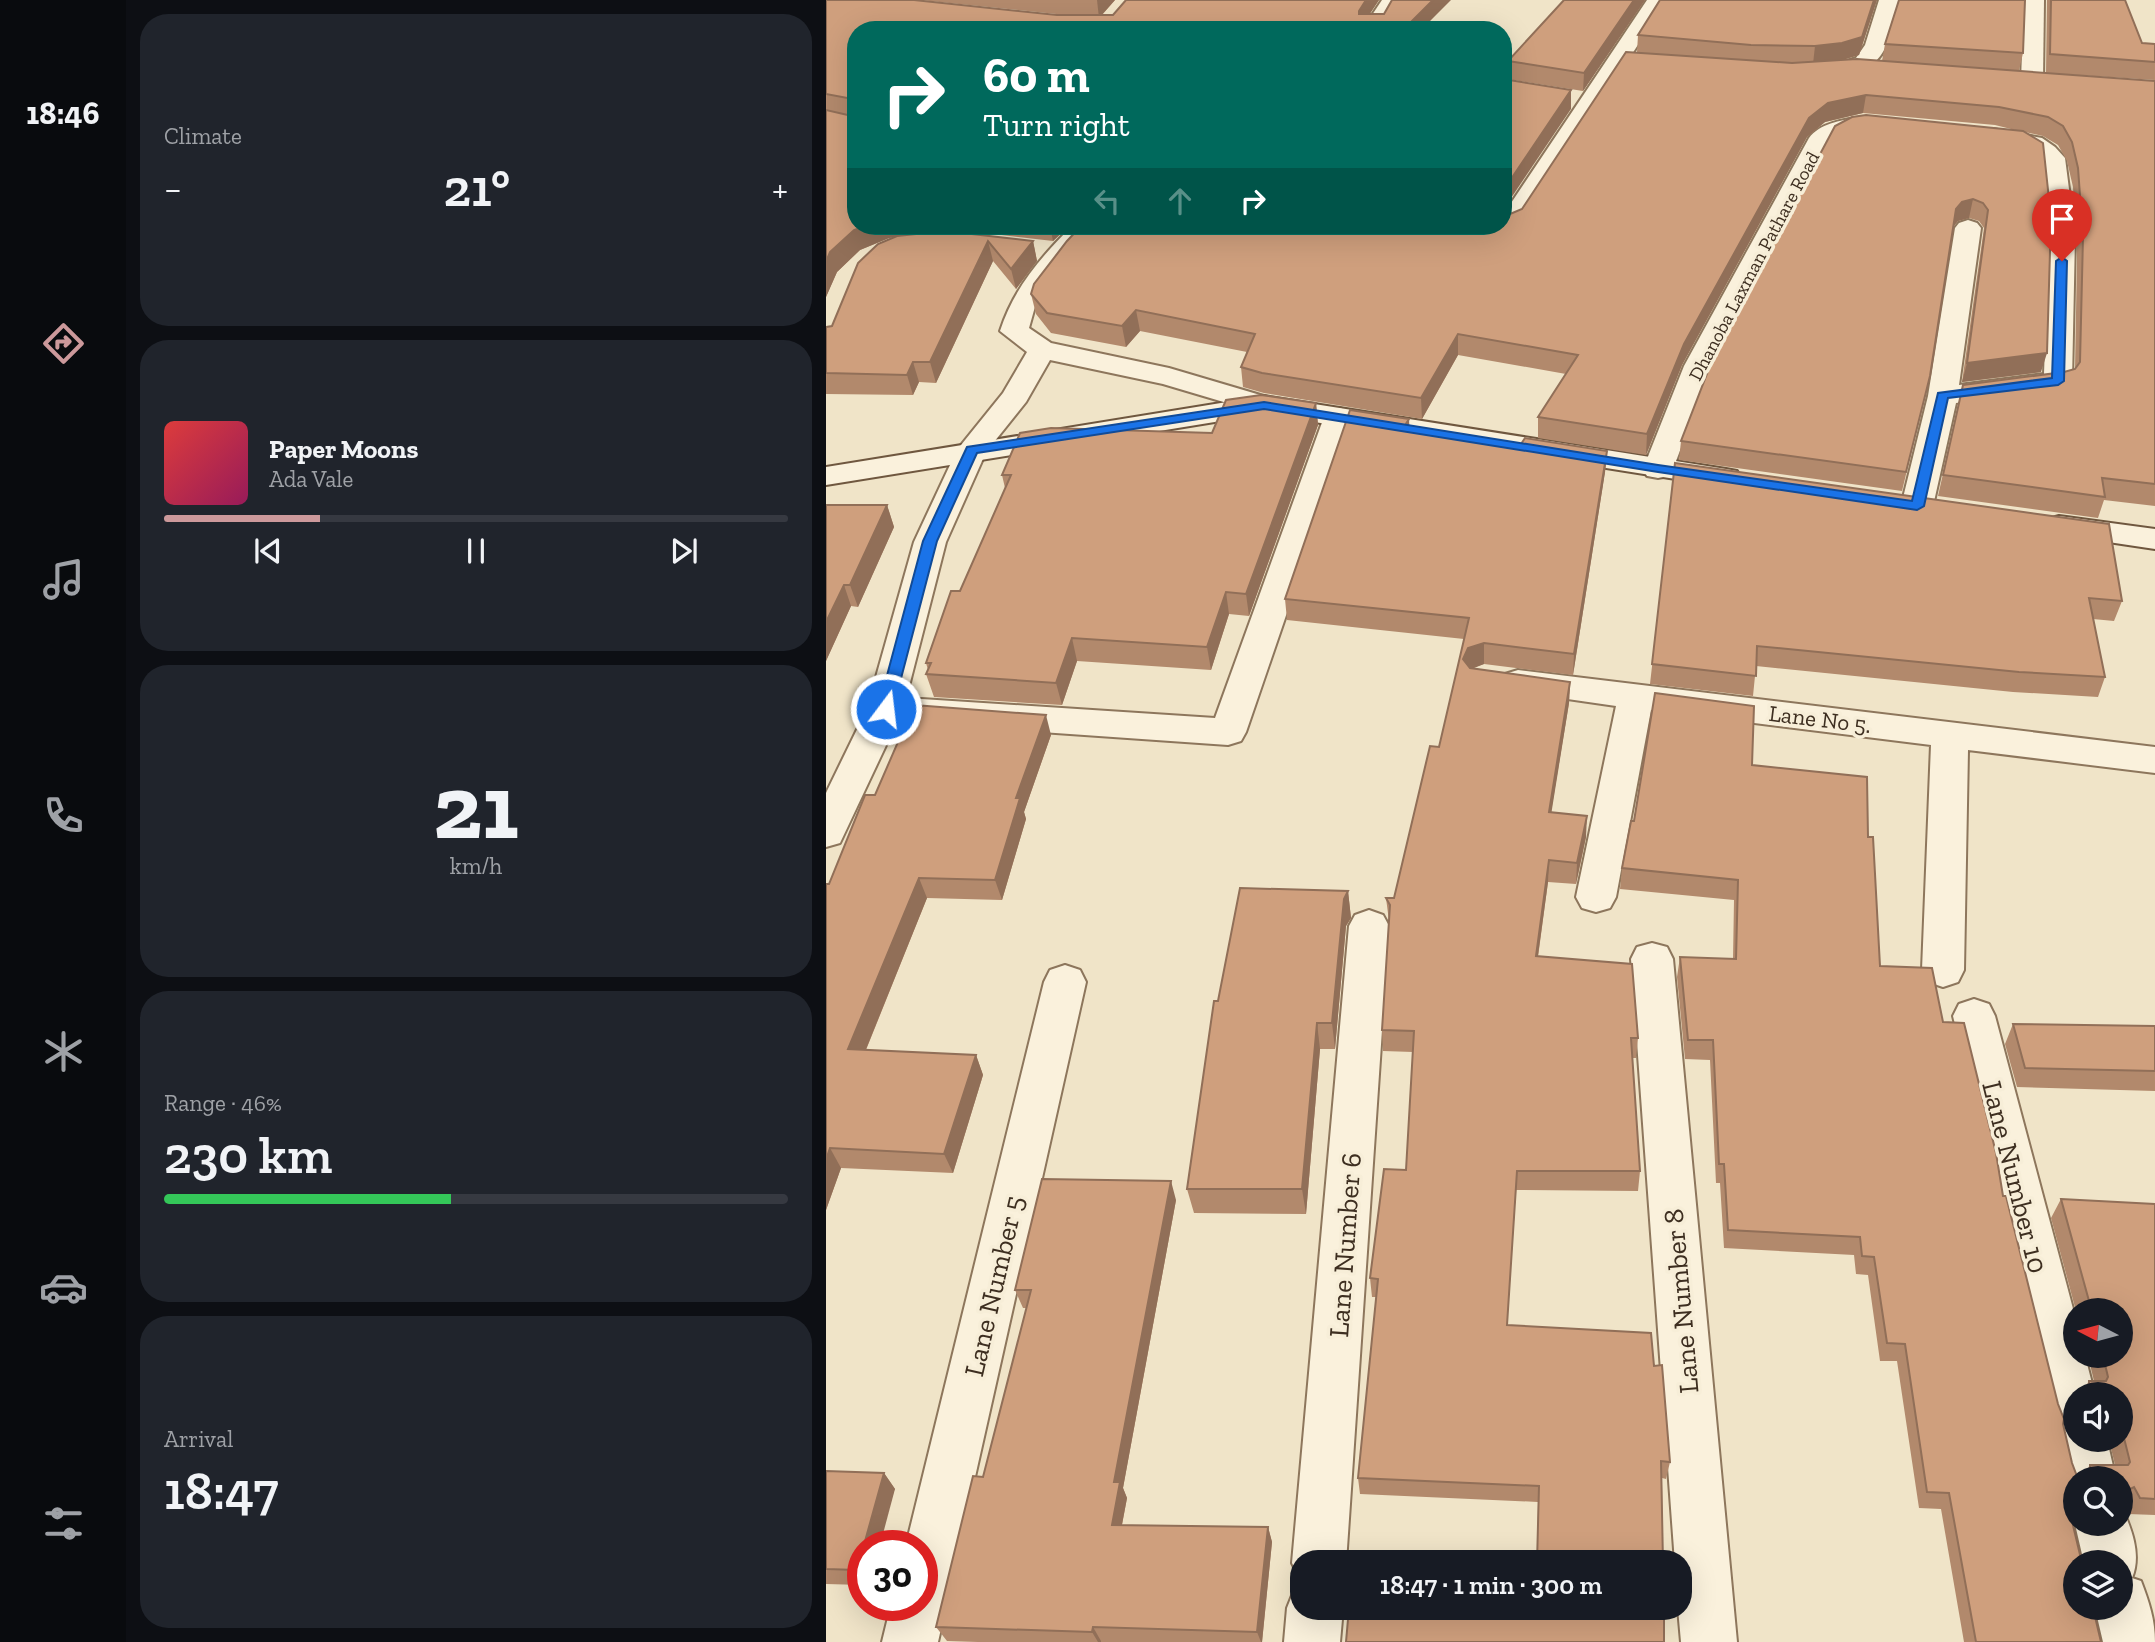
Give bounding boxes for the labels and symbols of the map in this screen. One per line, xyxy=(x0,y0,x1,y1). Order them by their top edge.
street label: Dhanoba Laxman Pathare Road xyxy=(1684,147,1825,385)
pin xyxy=(2032,189,2092,261)
position arrow xyxy=(849,672,923,746)
street label: Lane No 5. xyxy=(1767,699,1873,739)
street label: Lane Number 10 xyxy=(1975,1077,2055,1277)
street label: Lane Number 6 xyxy=(1322,1152,1368,1338)
street label: Lane Number 5 xyxy=(957,1192,1031,1380)
street label: Lane Number 8 xyxy=(1656,1207,1706,1395)
north arrow xyxy=(2063,1298,2133,1368)
speed limit sign: 30 xyxy=(847,1530,938,1621)

